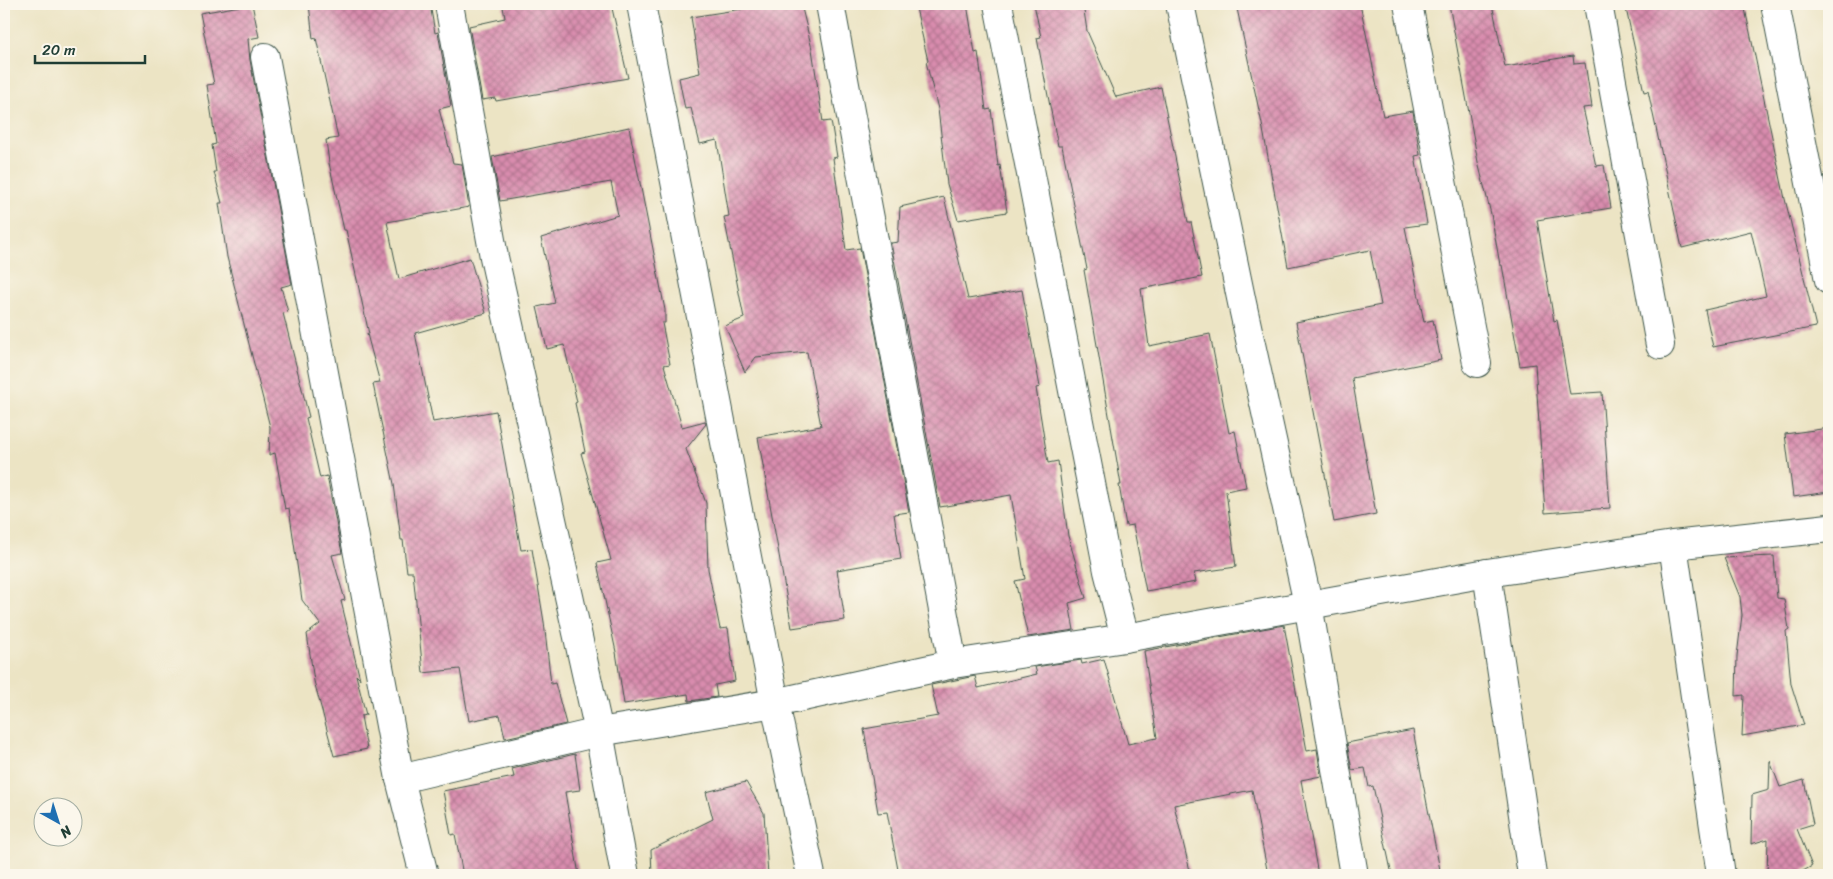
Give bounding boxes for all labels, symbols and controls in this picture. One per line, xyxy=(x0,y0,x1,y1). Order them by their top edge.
scale bar xyxy=(35,32,145,64)
text: 20 m xyxy=(42,37,76,63)
north arrow xyxy=(32,796,82,846)
text: N xyxy=(54,818,78,845)

